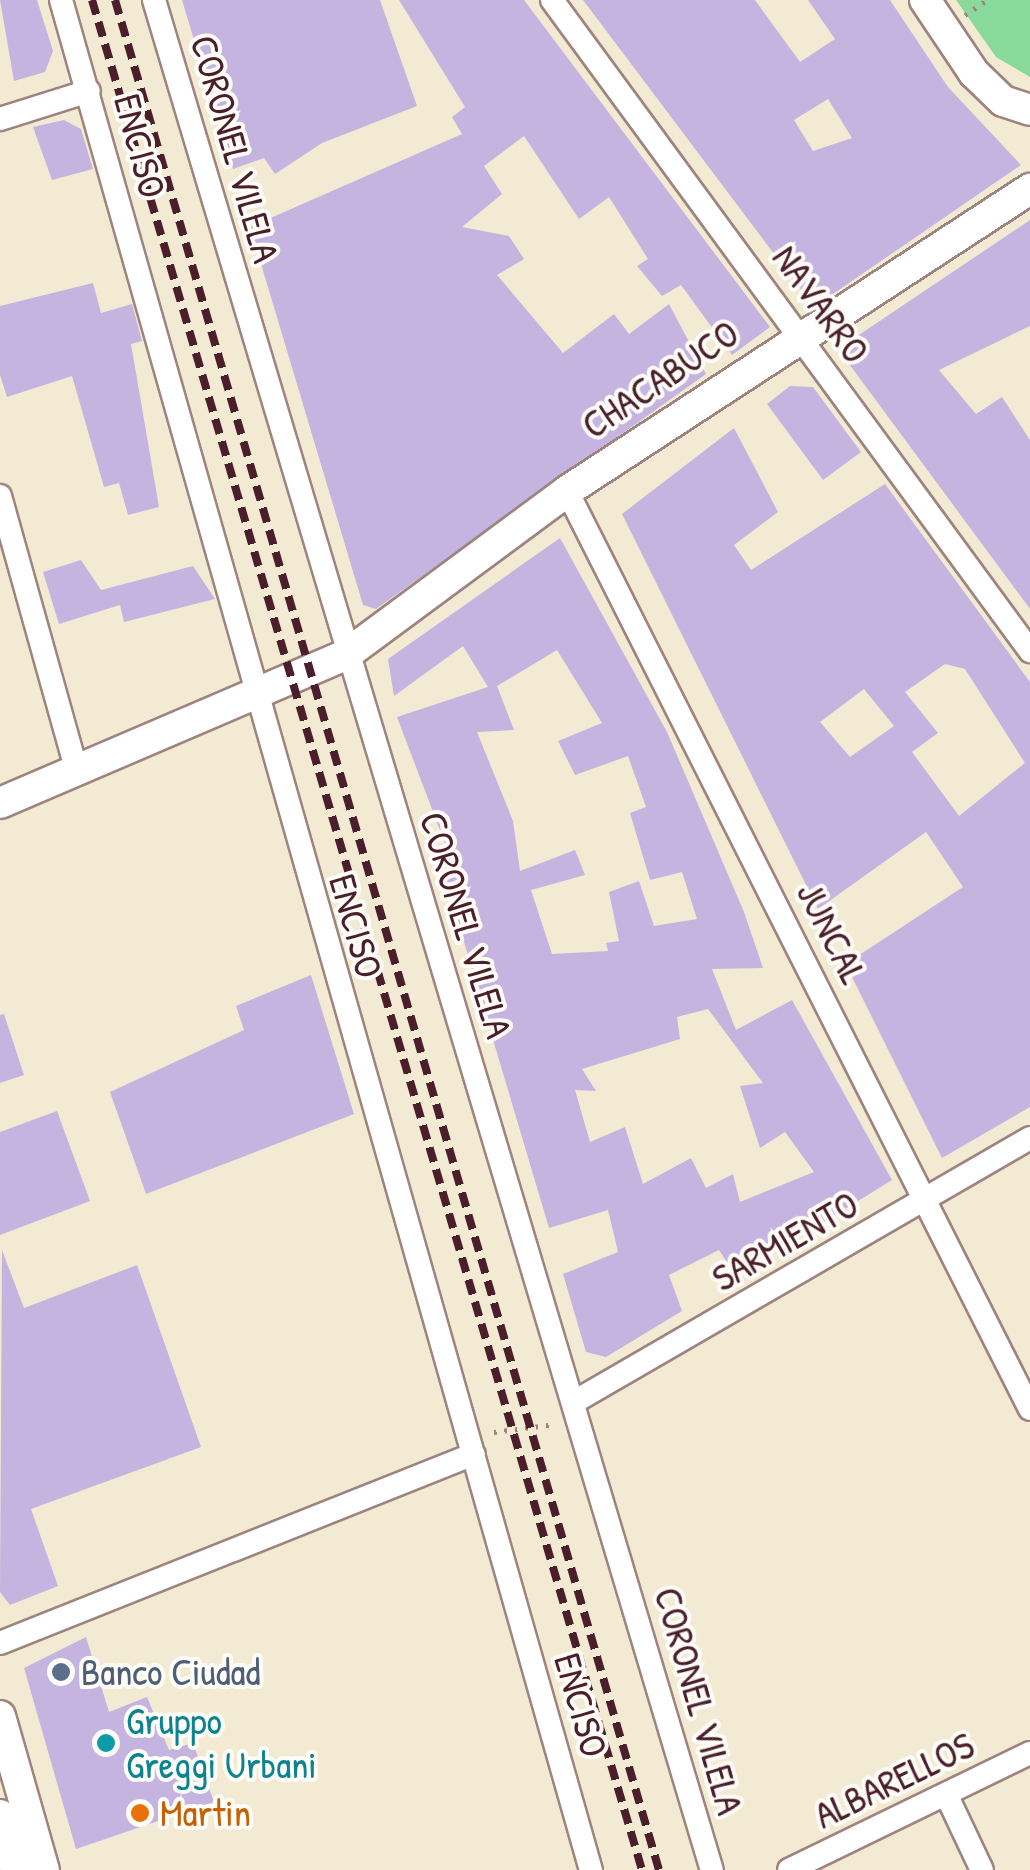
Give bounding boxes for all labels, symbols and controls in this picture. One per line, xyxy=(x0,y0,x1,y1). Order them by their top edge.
street label: CORONEL VILELA xyxy=(181,30,289,268)
street label: ENCISO xyxy=(104,89,176,203)
street label: NAVARRO xyxy=(763,236,879,372)
street label: CHACABUCO xyxy=(573,310,747,448)
street label: CORONEL VILELA xyxy=(410,806,522,1044)
street label: ENCISO xyxy=(320,869,392,983)
street label: JUNCAL xyxy=(787,874,877,992)
street label: SARMIENTO xyxy=(704,1181,866,1301)
street label: CORONEL VILELA xyxy=(645,1582,753,1820)
street label: ENCISO xyxy=(545,1648,617,1762)
place label: Banco Ciudad xyxy=(81,1649,260,1695)
marker: Banco Ciudad xyxy=(50,1661,72,1683)
place label: Gruppo Greggi Urbani xyxy=(126,1698,317,1788)
street label: ALBARELLOS xyxy=(807,1722,981,1838)
marker: Gruppo Greggi Urbani xyxy=(95,1732,117,1754)
place label: Martin xyxy=(160,1790,251,1836)
marker: Martin xyxy=(129,1802,151,1824)

